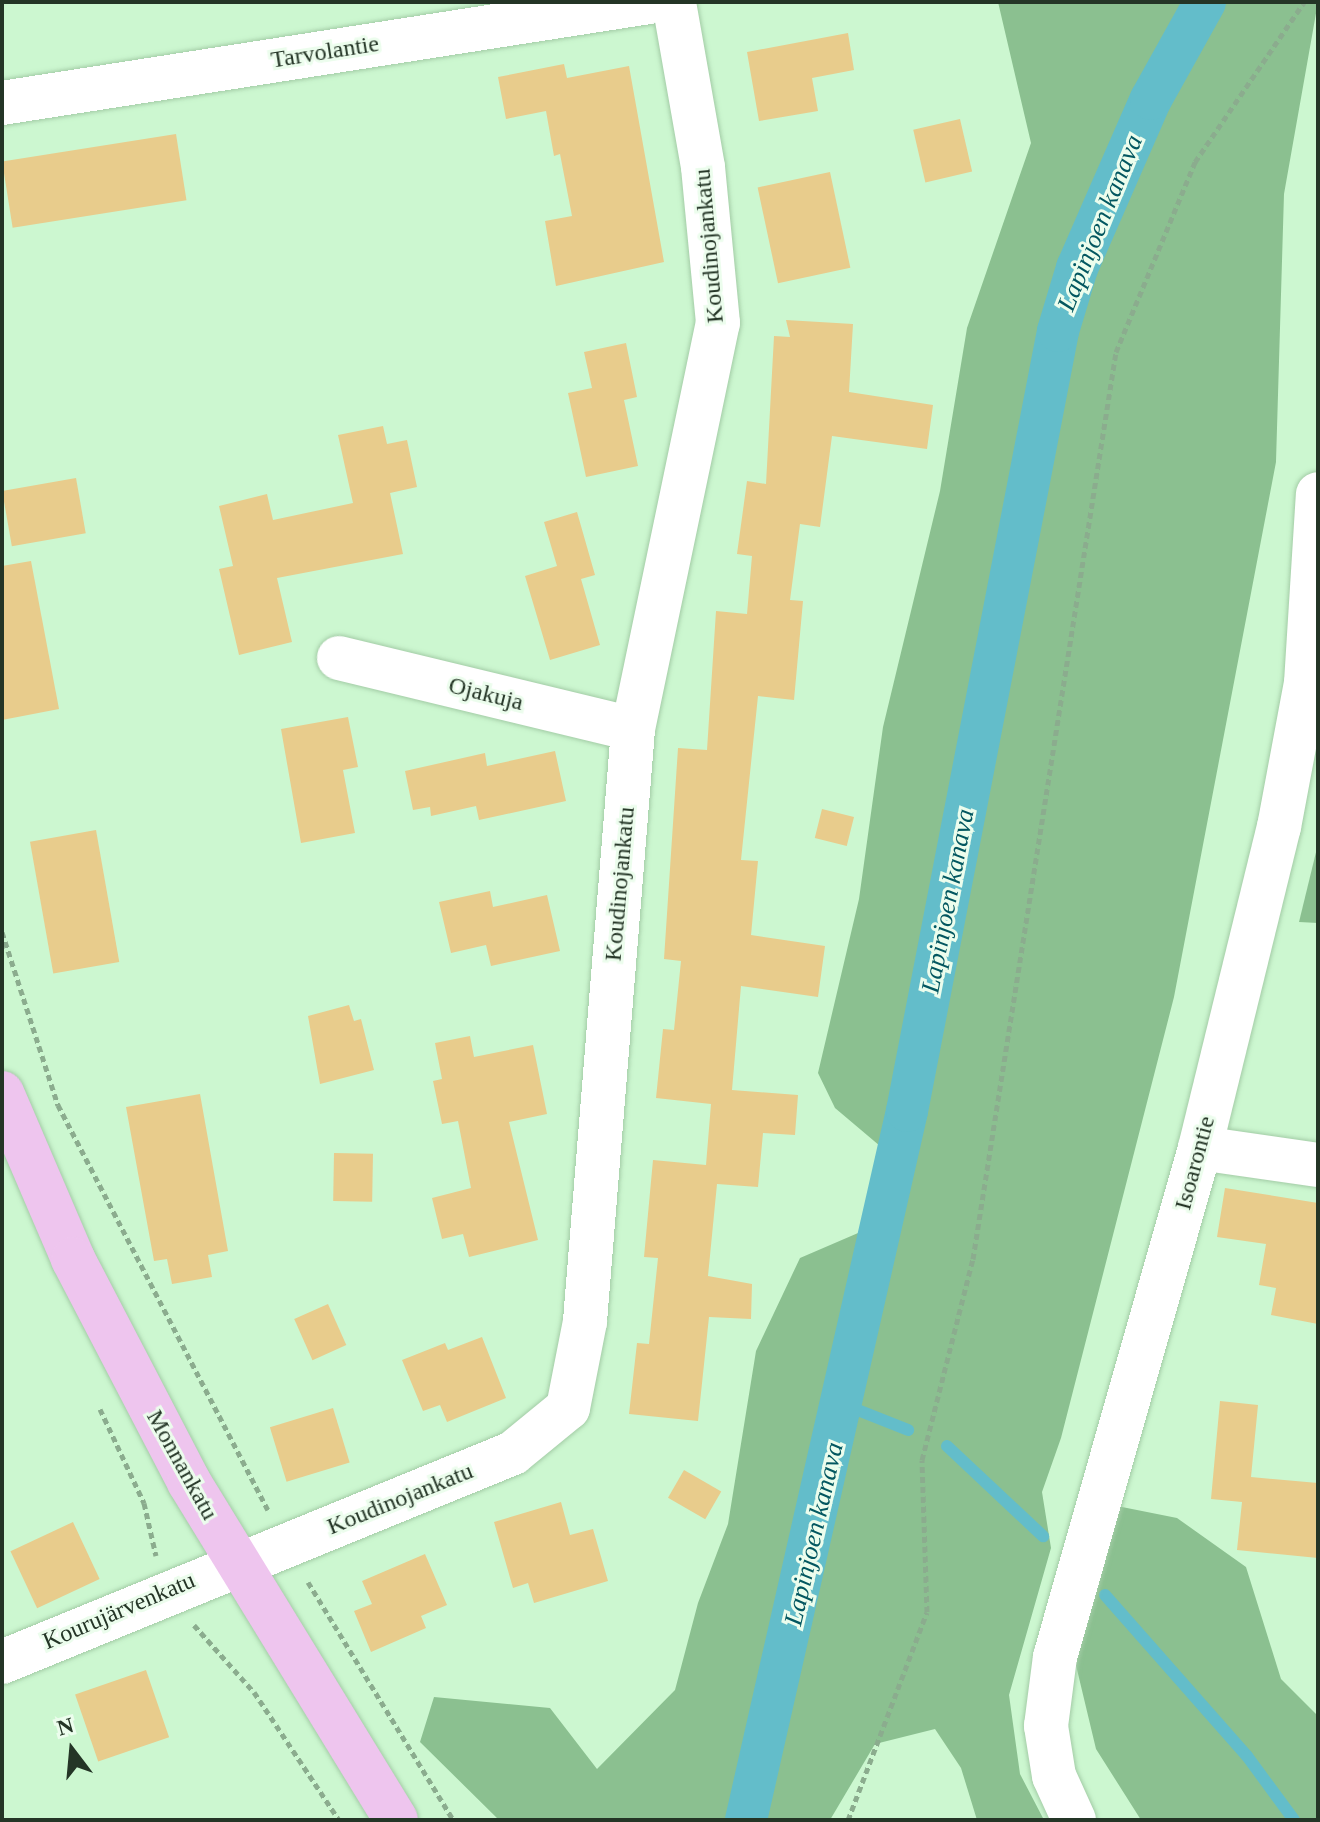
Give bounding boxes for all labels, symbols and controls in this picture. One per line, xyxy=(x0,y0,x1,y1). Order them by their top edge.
street label: Tarvolantie xyxy=(269,29,381,75)
water label: Lapinjoen kanava xyxy=(1051,130,1149,316)
street label: Koudinojankatu xyxy=(688,168,730,324)
street label: Ojakuja xyxy=(446,671,526,717)
street label: Koudinojankatu xyxy=(599,806,641,962)
water label: Lapinjoen kanava xyxy=(915,806,981,996)
street label: Isoarontie xyxy=(1169,1113,1221,1213)
street label: Monnankatu xyxy=(140,1405,224,1525)
water label: Lapinjoen kanava xyxy=(778,1439,850,1629)
street label: Koudinojankatu xyxy=(323,1457,477,1541)
street label: Kourujärvenkatu xyxy=(39,1566,199,1656)
north arrow xyxy=(32,1710,112,1790)
text: N xyxy=(54,1712,76,1741)

